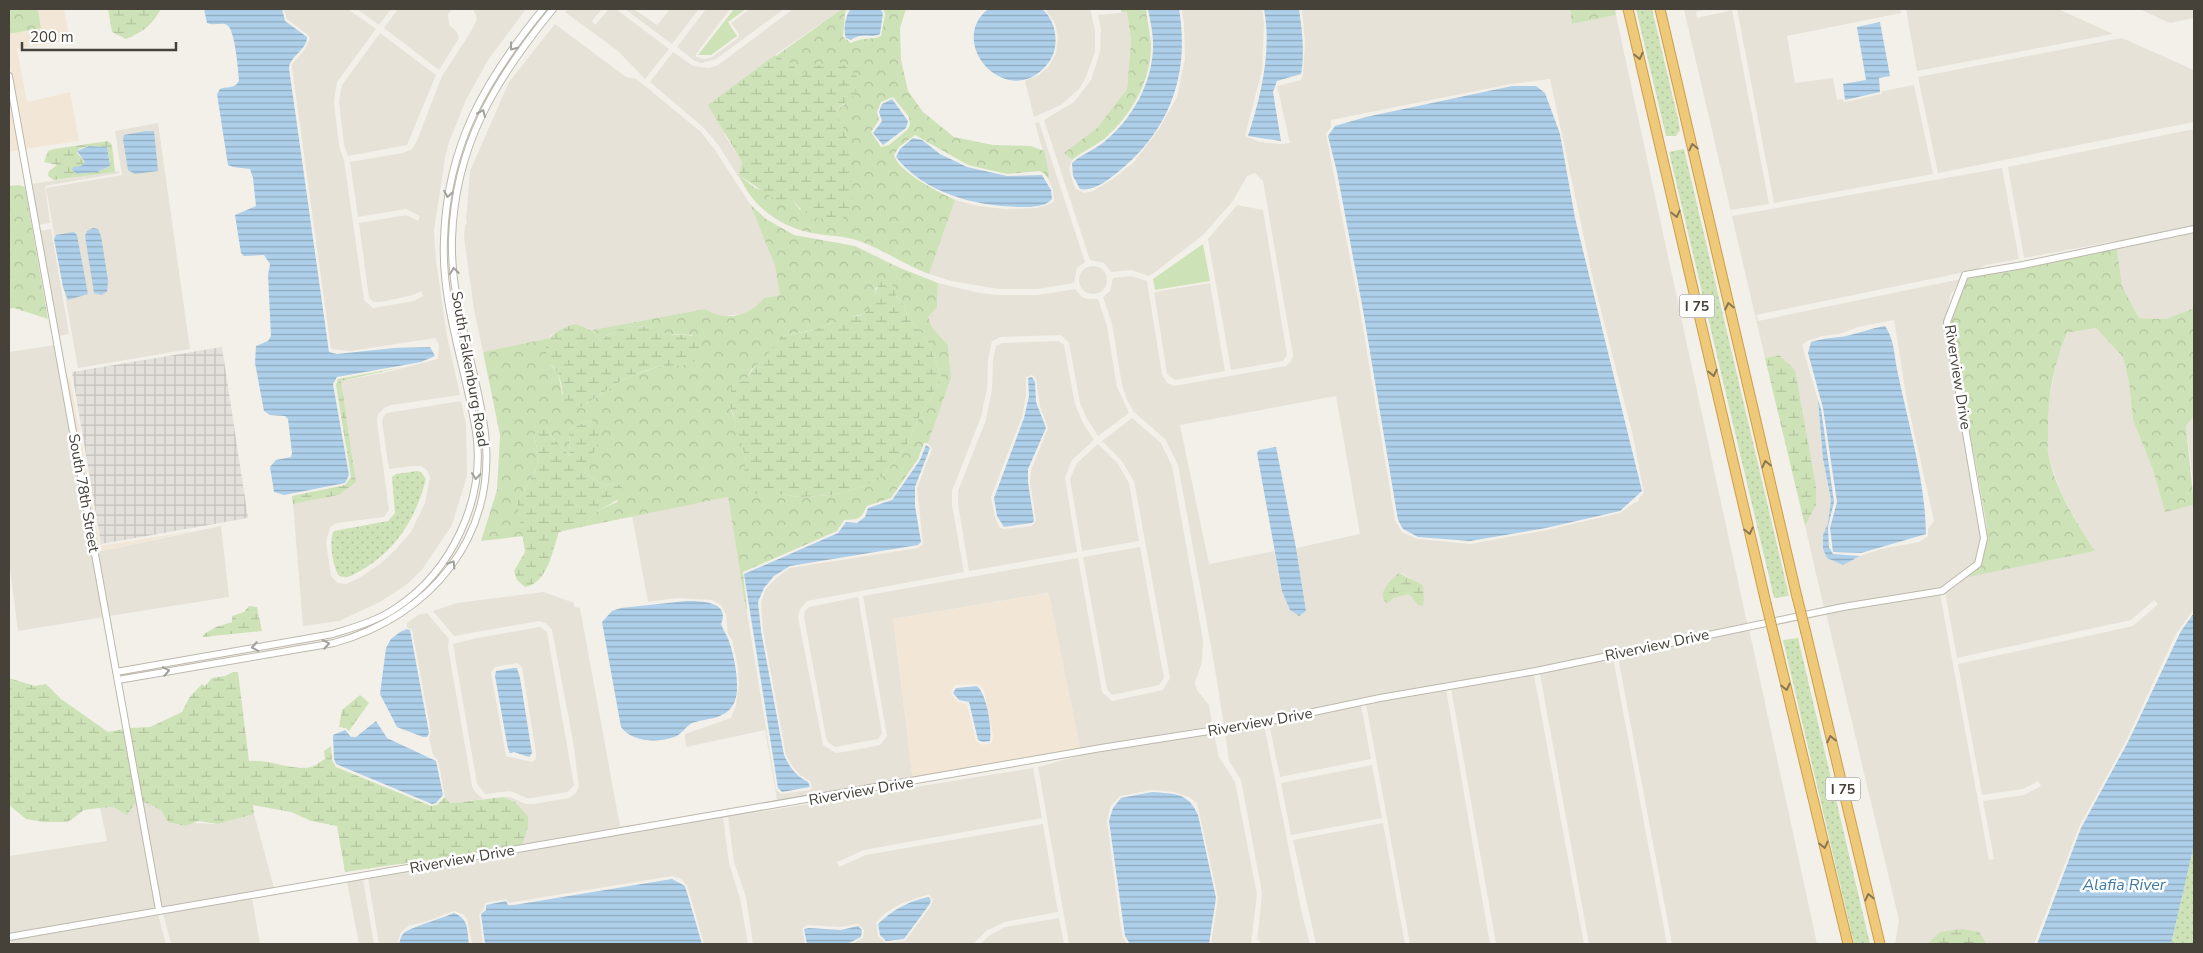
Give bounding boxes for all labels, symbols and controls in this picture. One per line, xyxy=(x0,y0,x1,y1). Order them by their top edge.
scale bar xyxy=(22,20,176,52)
text: 200 m xyxy=(30,27,74,47)
one-way arrow xyxy=(511,41,519,50)
one-way arrow xyxy=(1633,52,1644,61)
one-way arrow xyxy=(475,109,486,118)
one-way arrow xyxy=(1688,143,1699,152)
one-way arrow xyxy=(444,190,454,198)
one-way arrow xyxy=(1670,210,1681,219)
one-way arrow xyxy=(449,267,460,275)
street label: South Falkenburg Road xyxy=(446,290,494,448)
road number: I 75 xyxy=(1680,294,1714,318)
one-way arrow xyxy=(1724,301,1735,310)
street label: Riverview Drive xyxy=(1940,323,1976,431)
one-way arrow xyxy=(1707,368,1718,377)
street label: South 78th Street xyxy=(64,432,104,555)
one-way arrow xyxy=(1761,459,1772,468)
one-way arrow xyxy=(471,472,482,480)
one-way arrow xyxy=(1743,527,1754,535)
one-way arrow xyxy=(446,560,456,569)
street label: Riverview Drive xyxy=(1603,624,1711,666)
one-way arrow xyxy=(321,639,330,649)
one-way arrow xyxy=(250,642,259,652)
one-way arrow xyxy=(161,667,170,677)
one-way arrow xyxy=(1780,682,1791,691)
street label: Riverview Drive xyxy=(1206,703,1314,741)
one-way arrow xyxy=(1826,734,1837,743)
street label: Riverview Drive xyxy=(807,772,915,810)
road number: I 75 xyxy=(1826,778,1860,801)
street label: Riverview Drive xyxy=(408,840,516,878)
one-way arrow xyxy=(1818,841,1829,849)
water label: Alafia River xyxy=(2081,874,2167,896)
one-way arrow xyxy=(1864,892,1875,901)

